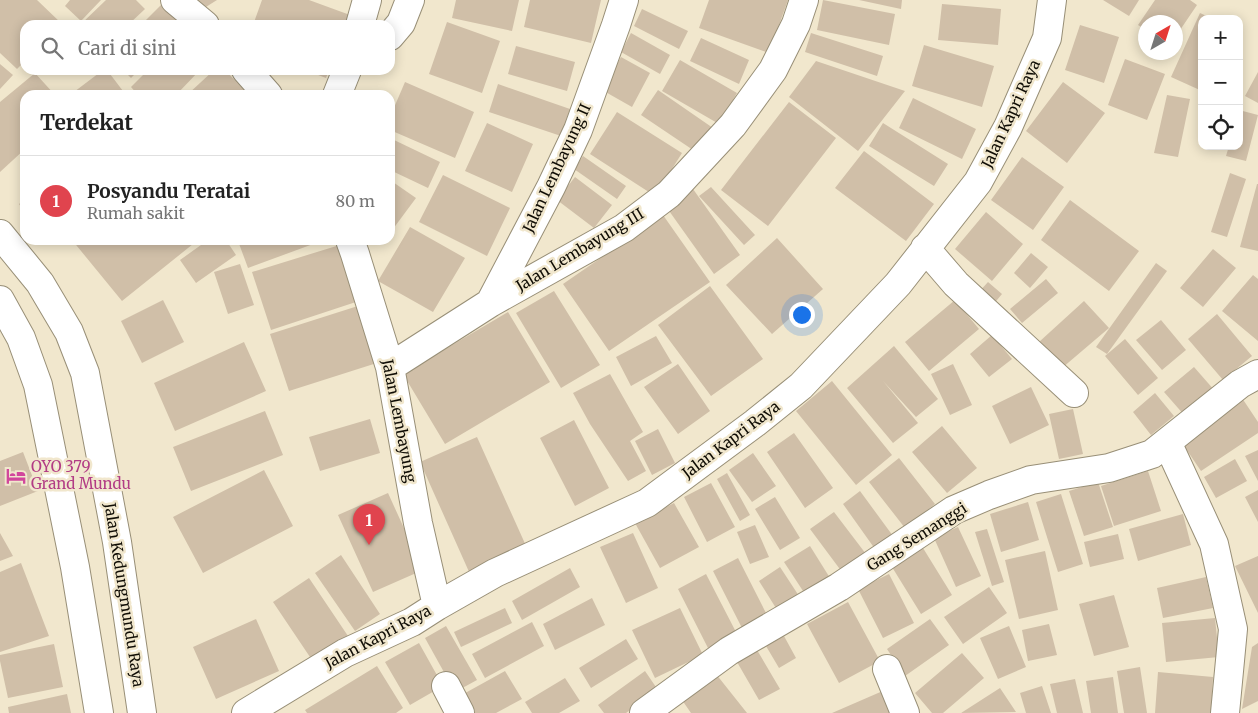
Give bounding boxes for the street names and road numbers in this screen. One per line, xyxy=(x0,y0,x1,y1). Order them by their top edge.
street label: Jalan Kapri Raya xyxy=(977,57,1044,172)
street label: Jalan Lembayung II xyxy=(518,100,595,236)
street label: Jalan Lembayung III xyxy=(512,204,647,296)
street label: Jalan Lembayung xyxy=(378,357,421,484)
street label: Jalan Kapri Raya xyxy=(677,397,783,483)
street label: Gang Semanggi xyxy=(863,498,970,575)
street label: Jalan Kedungmundu Raya xyxy=(100,500,148,688)
street label: Jalan Kapri Raya xyxy=(321,601,434,673)

